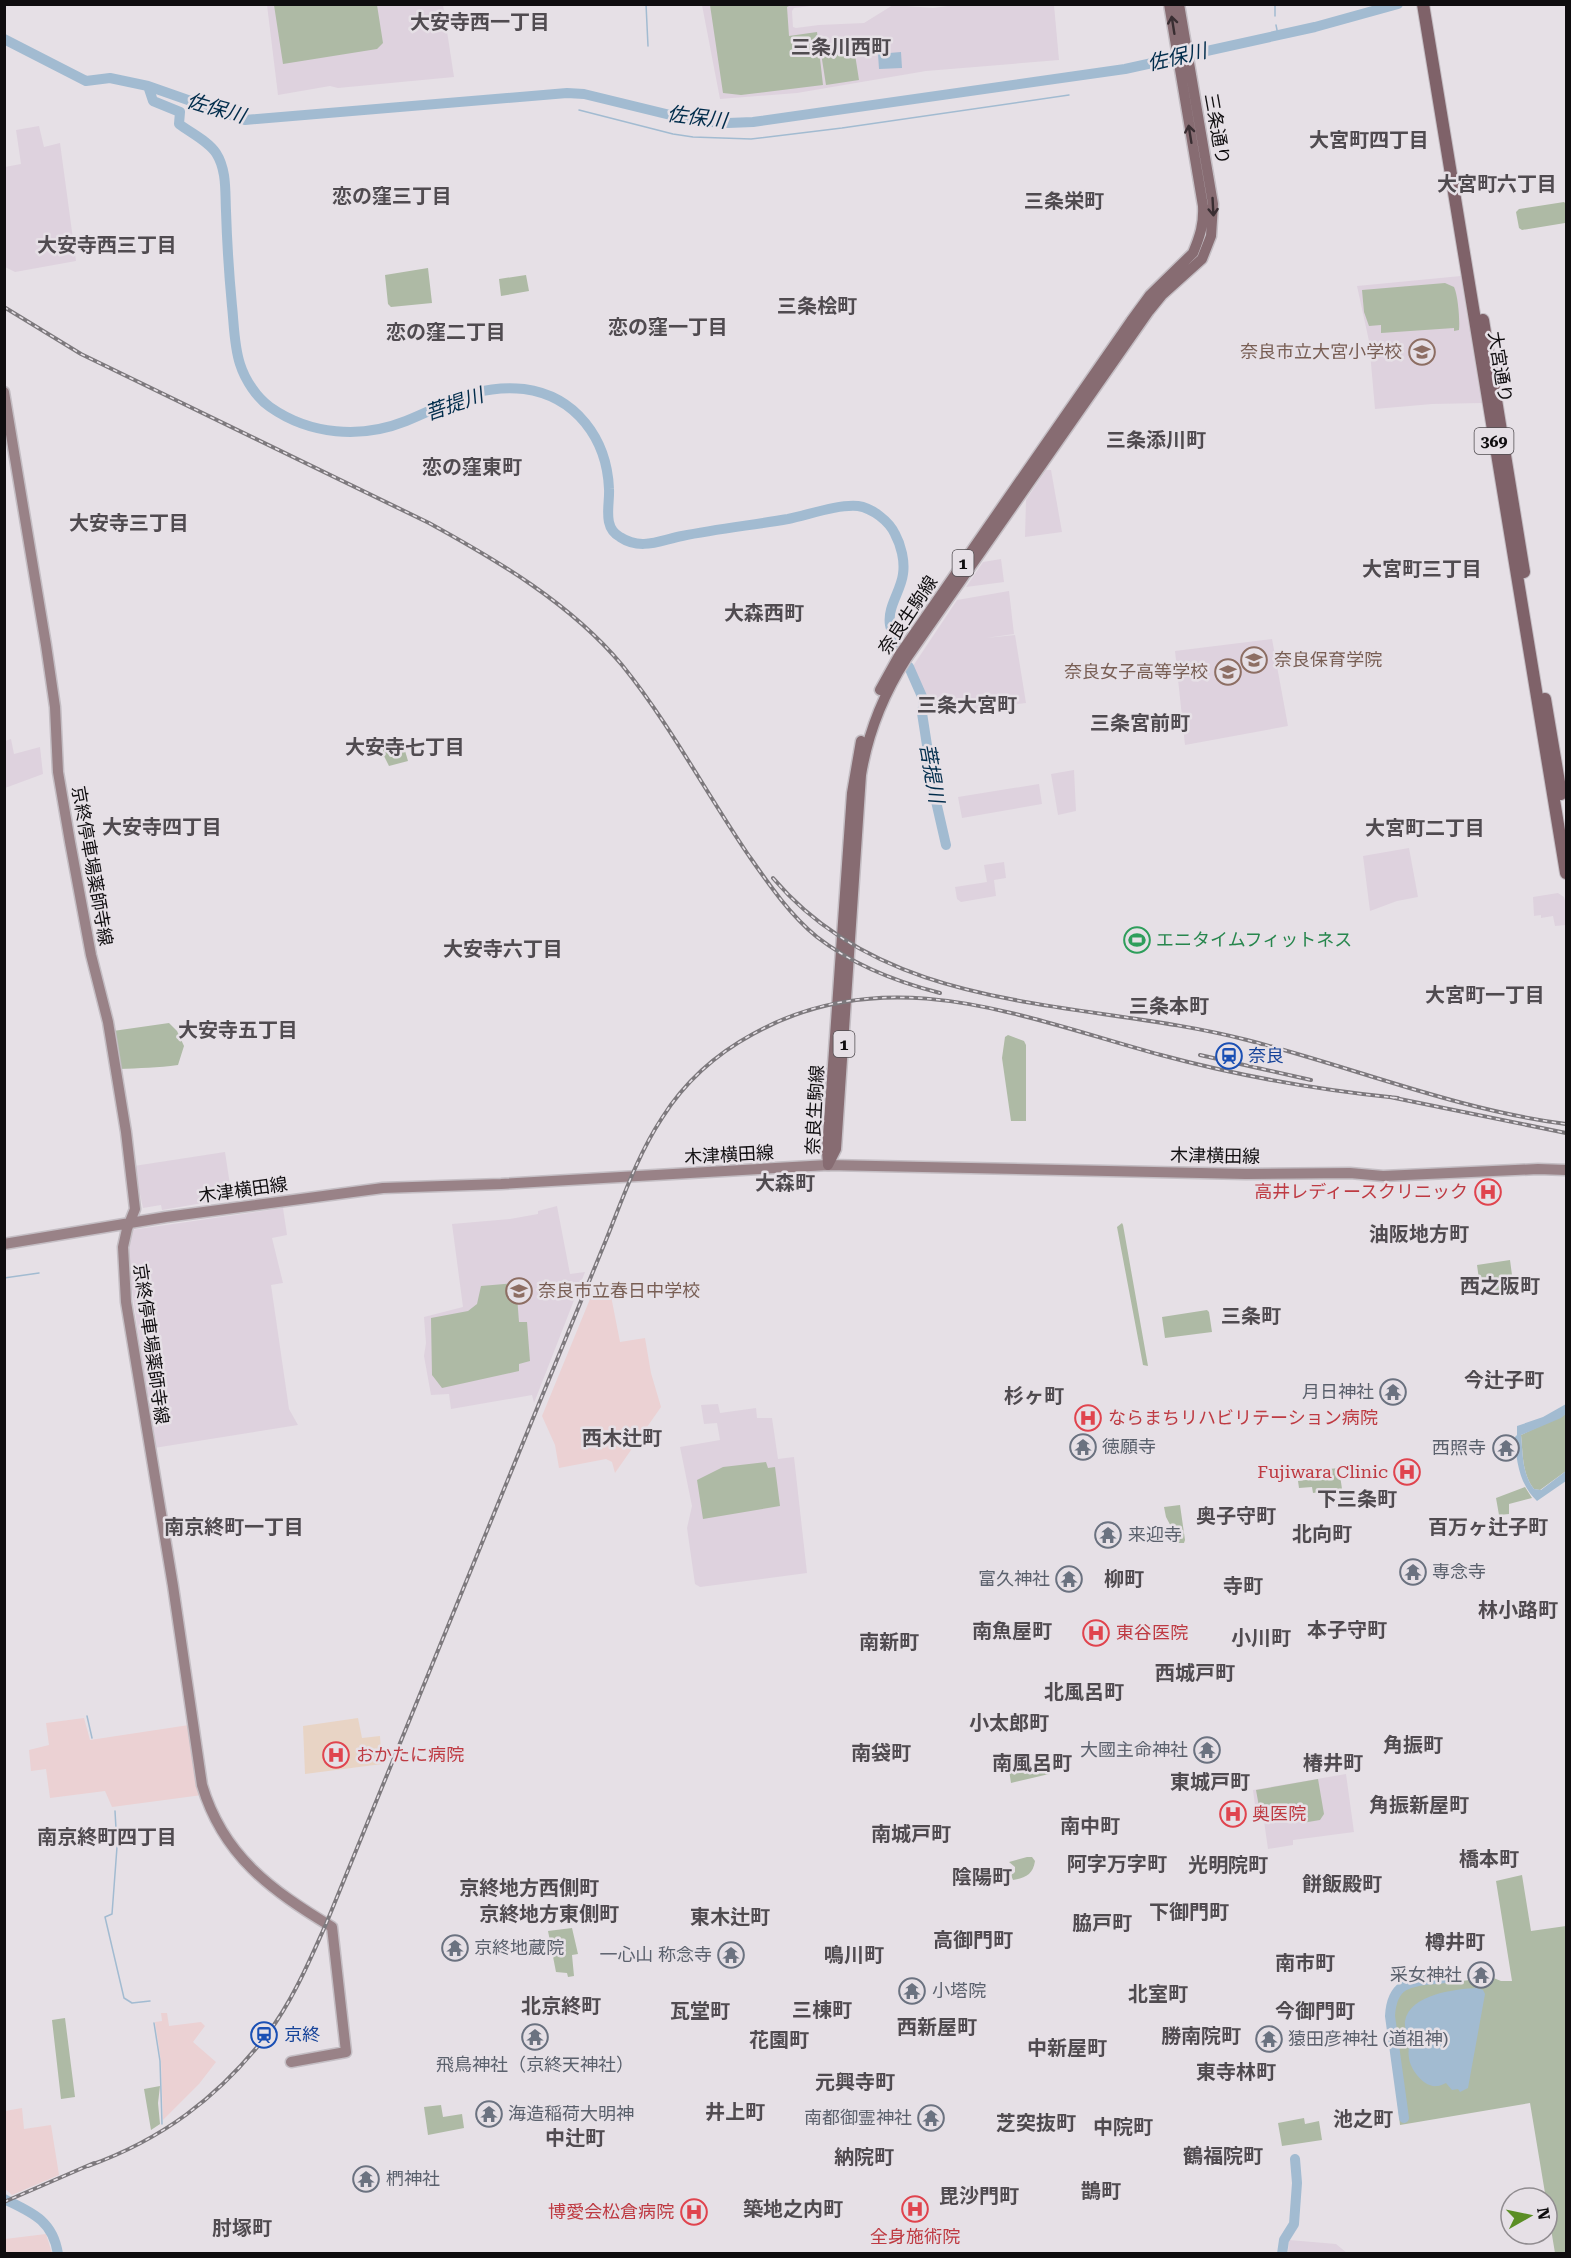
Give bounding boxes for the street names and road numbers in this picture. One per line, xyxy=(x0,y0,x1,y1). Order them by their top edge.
street label: 三条通り xyxy=(1201,92,1234,166)
street label: 大宮通り xyxy=(1484,330,1516,404)
road number: 369 xyxy=(1474,428,1514,454)
road number: 1 xyxy=(952,550,974,576)
street label: 奈良生駒線 xyxy=(874,572,941,658)
street label: 京終停車場薬師寺線 xyxy=(68,784,117,948)
road number: 1 xyxy=(834,1031,854,1057)
street label: 奈良生駒線 xyxy=(802,1064,827,1155)
street label: 木津横田線 xyxy=(683,1142,774,1167)
street label: 木津横田線 xyxy=(1170,1144,1260,1167)
street label: 木津横田線 xyxy=(197,1173,289,1206)
street label: 京終停車場薬師寺線 xyxy=(130,1262,173,1426)

